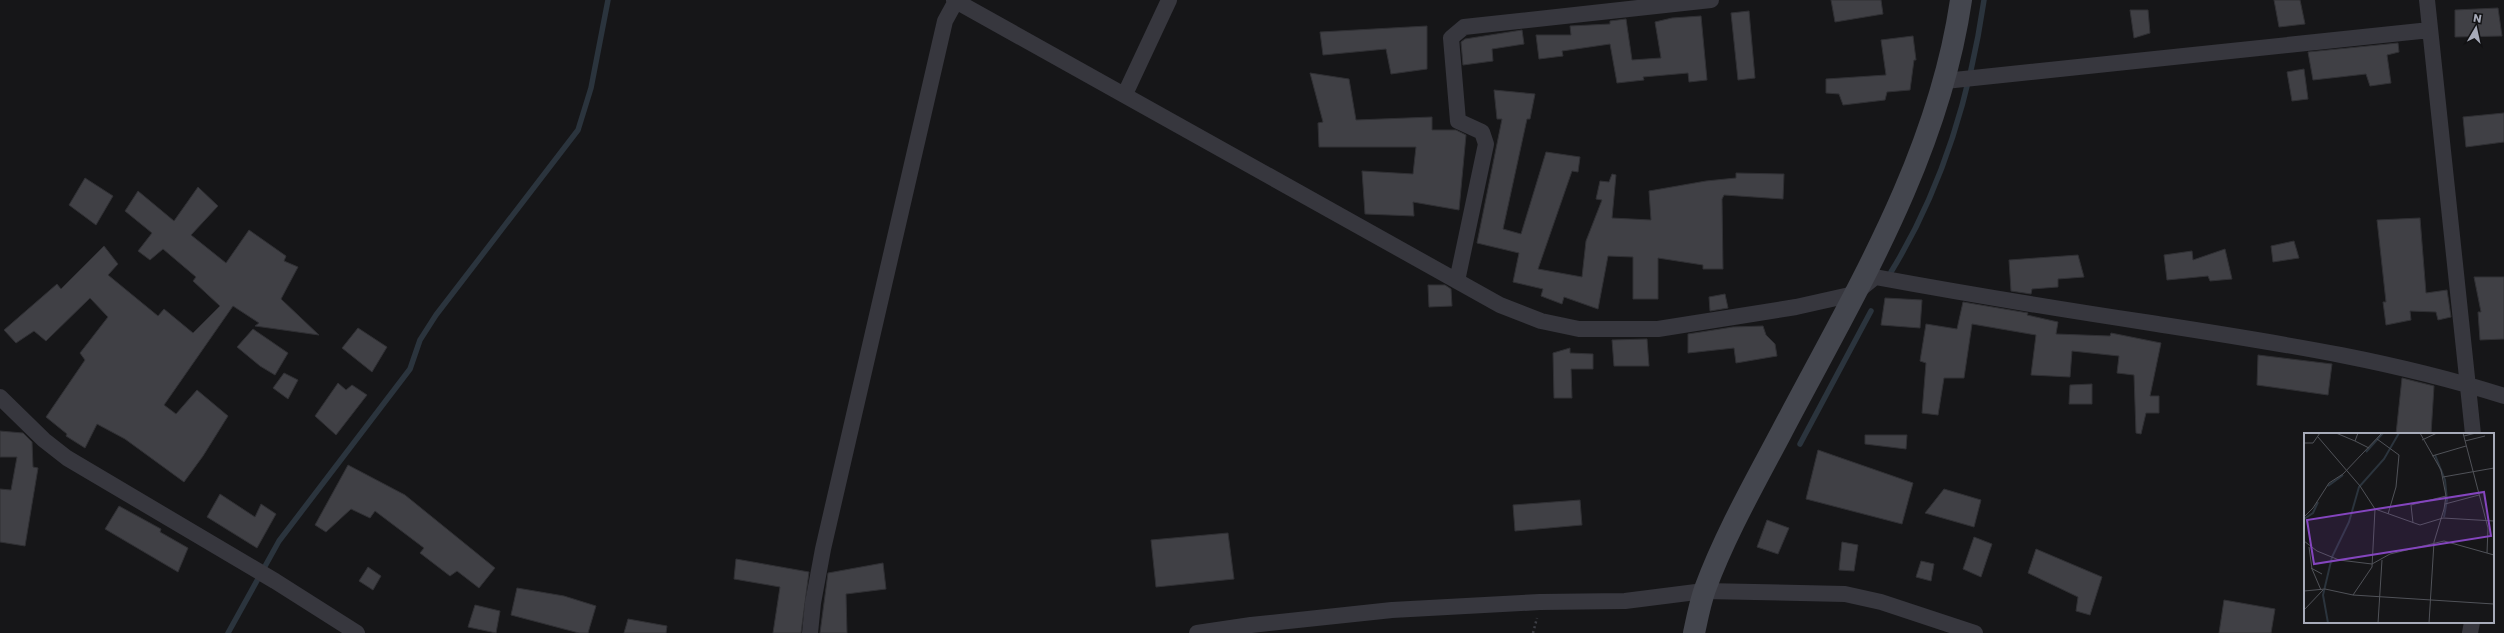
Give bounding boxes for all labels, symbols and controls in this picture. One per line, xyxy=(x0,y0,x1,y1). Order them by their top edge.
north arrow xyxy=(2456,8,2496,48)
text: N xyxy=(2472,10,2483,27)
inset map xyxy=(2304,433,2494,623)

